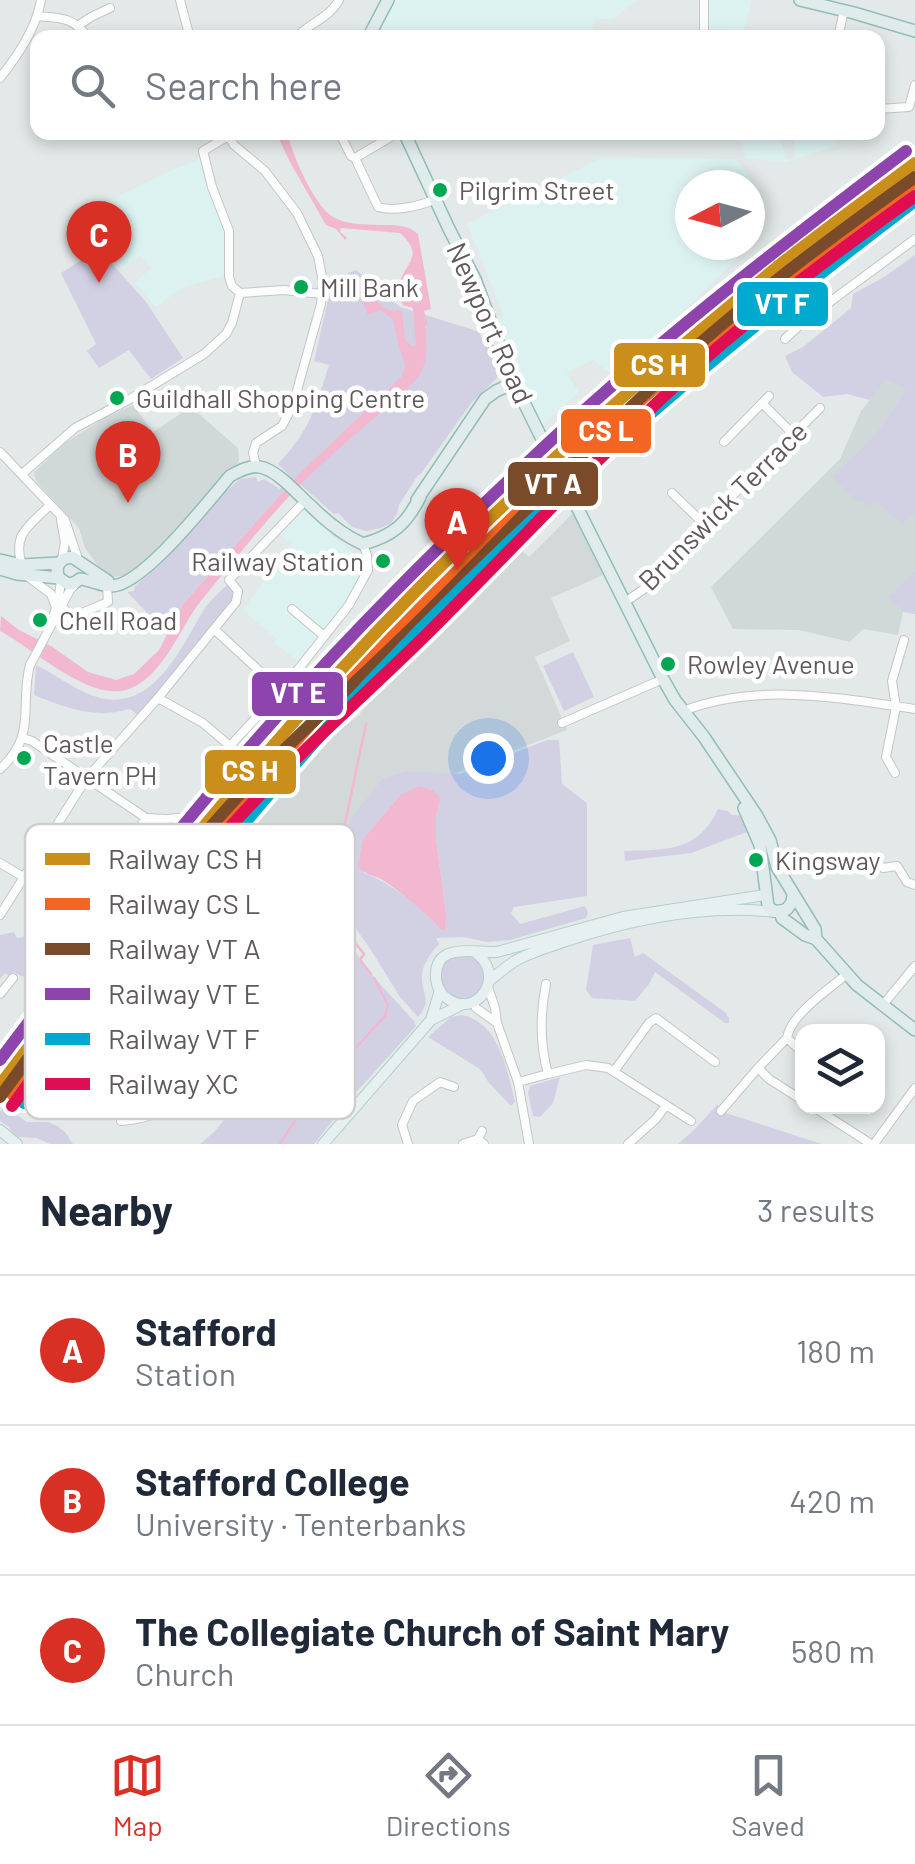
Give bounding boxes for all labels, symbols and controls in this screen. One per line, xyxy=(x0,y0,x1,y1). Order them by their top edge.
search box xyxy=(30,30,885,140)
icon: search xyxy=(65,58,120,113)
text: Search here xyxy=(145,62,343,108)
north arrow xyxy=(675,170,765,260)
place label: Pilgrim Street xyxy=(459,174,615,205)
marker: Pilgrim Street xyxy=(430,180,450,200)
pin: C xyxy=(66,200,132,283)
street label: Newport Road xyxy=(440,237,542,408)
place label: Mill Bank xyxy=(320,271,419,302)
marker: Mill Bank xyxy=(291,277,311,297)
line badge: VT F xyxy=(735,280,830,328)
text: VT F xyxy=(754,286,810,320)
line badge: CS H xyxy=(612,341,707,389)
text: CS H xyxy=(631,347,687,381)
place label: Guildhall Shopping Centre xyxy=(136,382,425,413)
marker: Guildhall Shopping Centre xyxy=(107,388,127,408)
line badge: CS L xyxy=(559,407,653,455)
text: CS L xyxy=(578,413,634,447)
street label: Brunswick Terrace xyxy=(631,414,814,597)
pin: B xyxy=(96,420,160,503)
line badge: VT A xyxy=(506,460,600,508)
text: VT A xyxy=(524,466,582,500)
pin: A xyxy=(424,488,490,570)
place label: Railway Station xyxy=(191,545,364,576)
marker: Railway Station xyxy=(373,551,393,571)
place label: Chell Road xyxy=(59,604,177,635)
marker: Chell Road xyxy=(30,610,50,630)
place label: Rowley Avenue xyxy=(687,648,855,679)
marker: Rowley Avenue xyxy=(658,654,678,674)
line badge: VT E xyxy=(250,670,345,718)
text: VT E xyxy=(270,675,326,709)
place label: Castle Tavern PH xyxy=(43,727,157,790)
your location xyxy=(463,733,514,784)
marker: Castle Tavern PH xyxy=(14,748,34,768)
line badge: CS H xyxy=(203,748,298,796)
text: CS H xyxy=(222,753,278,787)
legend xyxy=(25,824,355,1119)
text: Railway CS H xyxy=(108,841,263,875)
place label: Kingsway xyxy=(775,844,881,875)
marker: Kingsway xyxy=(746,850,766,870)
text: Railway CS L xyxy=(108,886,260,920)
text: Railway VT A xyxy=(108,931,261,965)
text: Railway VT E xyxy=(108,976,261,1010)
text: Railway VT F xyxy=(108,1021,260,1055)
map controls xyxy=(795,1024,885,1114)
button: layers xyxy=(795,1024,885,1114)
text: Railway XC xyxy=(108,1066,239,1100)
text: Nearby xyxy=(40,1184,173,1234)
text: 3 results xyxy=(757,1190,875,1228)
text: Stafford xyxy=(135,1308,277,1354)
text: A xyxy=(62,1331,83,1369)
text: 180 m xyxy=(796,1331,875,1369)
text: Station xyxy=(135,1354,236,1392)
text: Stafford College xyxy=(135,1458,410,1504)
text: B xyxy=(63,1481,82,1519)
text: 420 m xyxy=(789,1481,875,1519)
text: University · Tenterbanks xyxy=(135,1504,466,1542)
text: The Collegiate Church of Saint Mary xyxy=(135,1608,729,1654)
text: C xyxy=(63,1631,82,1669)
text: 580 m xyxy=(791,1631,875,1669)
text: Church xyxy=(135,1654,234,1692)
tab: Map xyxy=(110,1748,165,1842)
tab: Directions xyxy=(386,1748,511,1842)
tab: Saved xyxy=(731,1748,805,1842)

